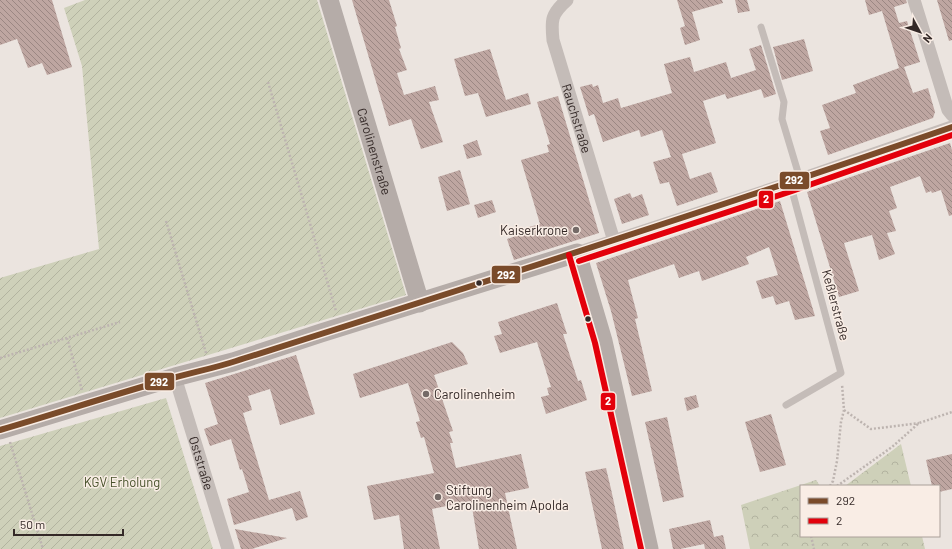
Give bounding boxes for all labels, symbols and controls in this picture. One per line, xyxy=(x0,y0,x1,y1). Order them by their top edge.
north arrow xyxy=(900,12,940,52)
text: N xyxy=(921,32,935,46)
street label: Rauchstraße xyxy=(559,82,595,155)
street label: Carolinenstraße xyxy=(354,106,395,197)
line badge: 292 xyxy=(779,171,810,190)
text: 292 xyxy=(785,173,803,186)
line badge: 2 xyxy=(758,190,774,209)
text: 2 xyxy=(763,192,769,205)
place label: Kaiserkrone xyxy=(500,222,568,238)
marker: Kaiserkrone xyxy=(571,225,581,235)
line badge: 292 xyxy=(491,265,521,284)
text: 292 xyxy=(497,268,515,281)
street label: Keßlerstraße xyxy=(819,268,853,342)
unlabelled marker xyxy=(474,278,484,288)
unlabelled marker xyxy=(583,314,593,324)
line badge: 292 xyxy=(144,372,175,391)
text: 292 xyxy=(150,375,168,388)
place label: Carolinenheim xyxy=(434,386,515,402)
marker: Carolinenheim xyxy=(421,389,431,399)
line badge: 2 xyxy=(600,392,616,411)
text: 2 xyxy=(605,394,611,407)
street label: Oststraße xyxy=(186,434,217,492)
park label: KGV Erholung xyxy=(84,474,160,490)
place label: Stiftung Carolinenheim Apolda xyxy=(446,482,569,513)
legend xyxy=(800,485,940,537)
marker: Stiftung Carolinenheim Apolda xyxy=(433,492,443,502)
text: 292 xyxy=(836,493,855,507)
scale bar xyxy=(14,511,123,537)
text: 2 xyxy=(836,513,842,527)
text: 50 m xyxy=(20,517,45,531)

